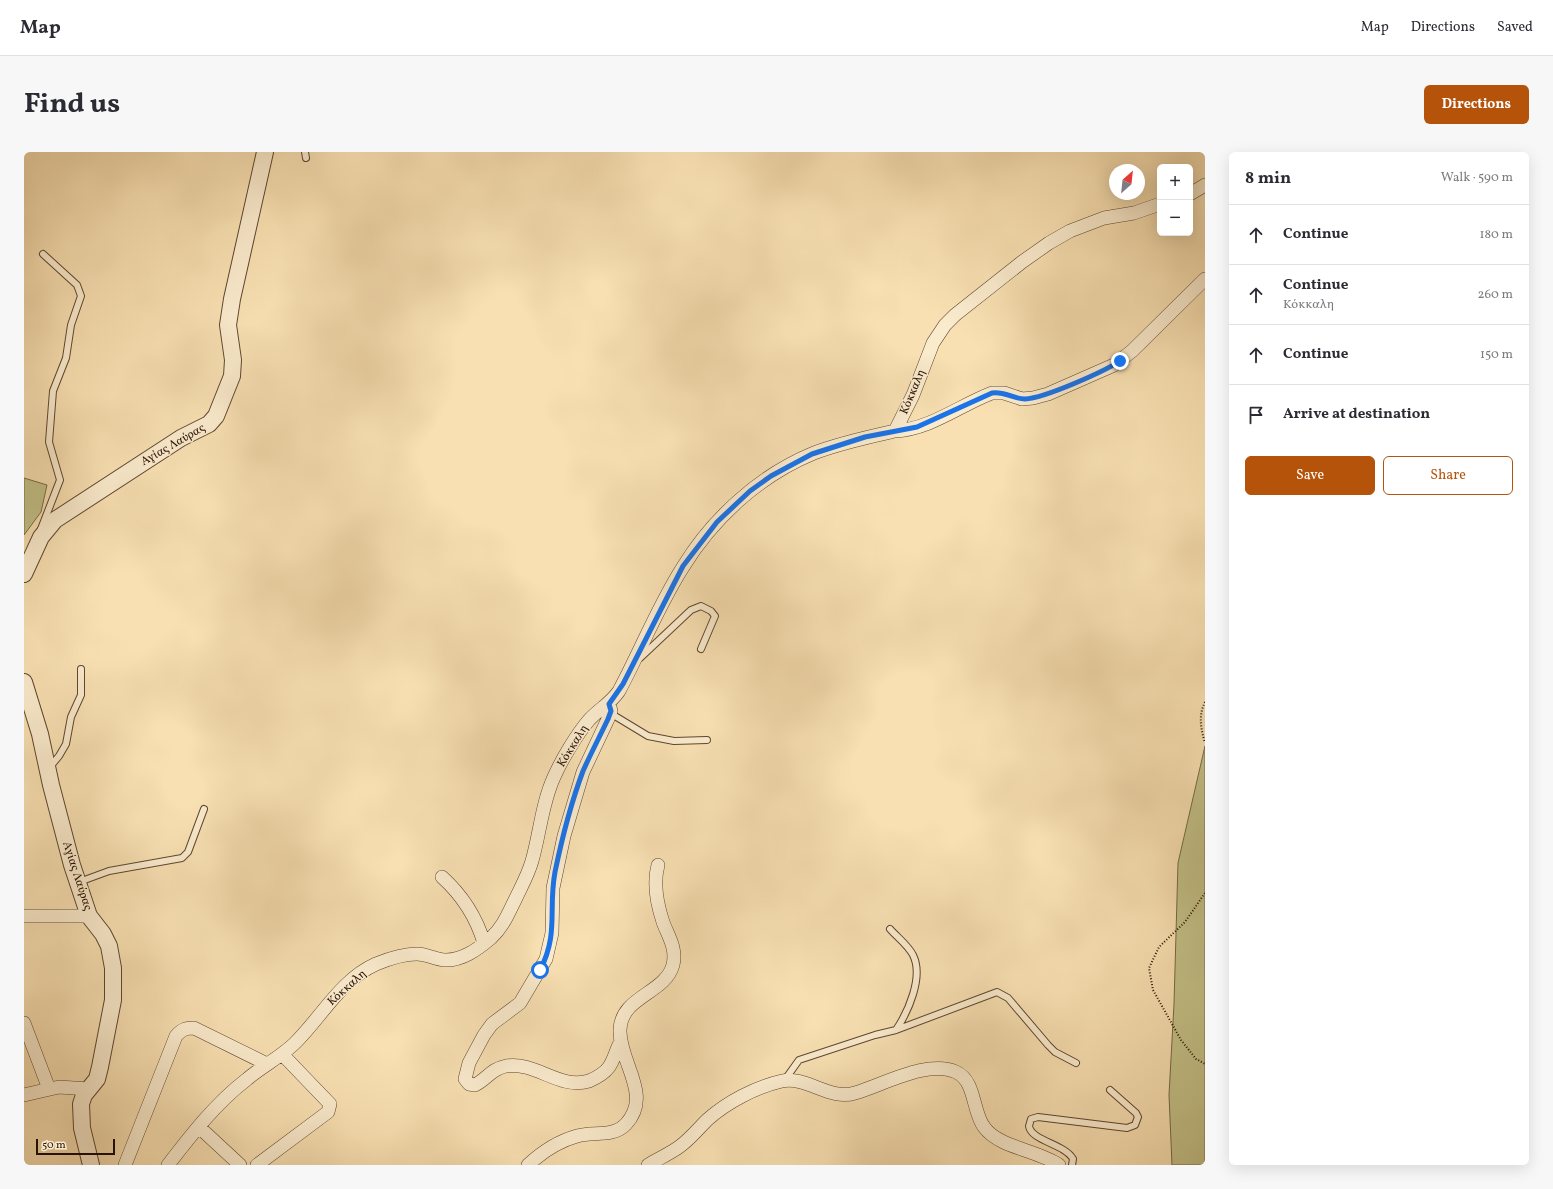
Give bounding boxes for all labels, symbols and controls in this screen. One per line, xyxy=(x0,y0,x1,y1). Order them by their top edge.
text: Map xyxy=(20,15,61,41)
text: Map xyxy=(1361,18,1389,37)
text: Directions xyxy=(1411,18,1475,37)
text: Saved xyxy=(1497,18,1533,37)
text: Find us xyxy=(24,85,120,124)
button: Directions xyxy=(1424,85,1529,124)
north arrow xyxy=(1109,164,1145,200)
map controls xyxy=(1157,164,1193,236)
button: + xyxy=(1157,164,1193,200)
text: 8 min xyxy=(1245,167,1291,190)
text: Walk · 590 m xyxy=(1441,169,1513,187)
button: − xyxy=(1157,200,1193,236)
icon: ahead xyxy=(1245,224,1267,246)
text: Continue xyxy=(1283,224,1348,245)
text: 180 m xyxy=(1479,226,1513,244)
text: Continue xyxy=(1283,275,1348,296)
icon: ahead xyxy=(1245,284,1267,306)
text: 260 m xyxy=(1478,286,1513,304)
text: Κόκκαλη xyxy=(1283,296,1334,314)
icon: ahead xyxy=(1245,344,1267,366)
text: Continue xyxy=(1283,344,1348,365)
text: 150 m xyxy=(1480,346,1513,364)
route end xyxy=(1111,352,1129,370)
street label: Κόκκαλη xyxy=(896,367,930,417)
icon: arrive xyxy=(1245,404,1267,426)
text: Arrive at destination xyxy=(1283,404,1430,425)
street label: Αγίας Λαύρας xyxy=(138,420,208,470)
button: Save xyxy=(1245,456,1375,495)
button: Share xyxy=(1383,456,1513,495)
street label: Κόκκαλη xyxy=(554,722,592,770)
street label: Αγίας Λαύρας xyxy=(58,839,96,913)
route start xyxy=(531,961,549,979)
street label: Κόκκαλη xyxy=(324,966,370,1010)
scale bar xyxy=(36,1137,115,1156)
text: 50 m xyxy=(42,1138,66,1153)

